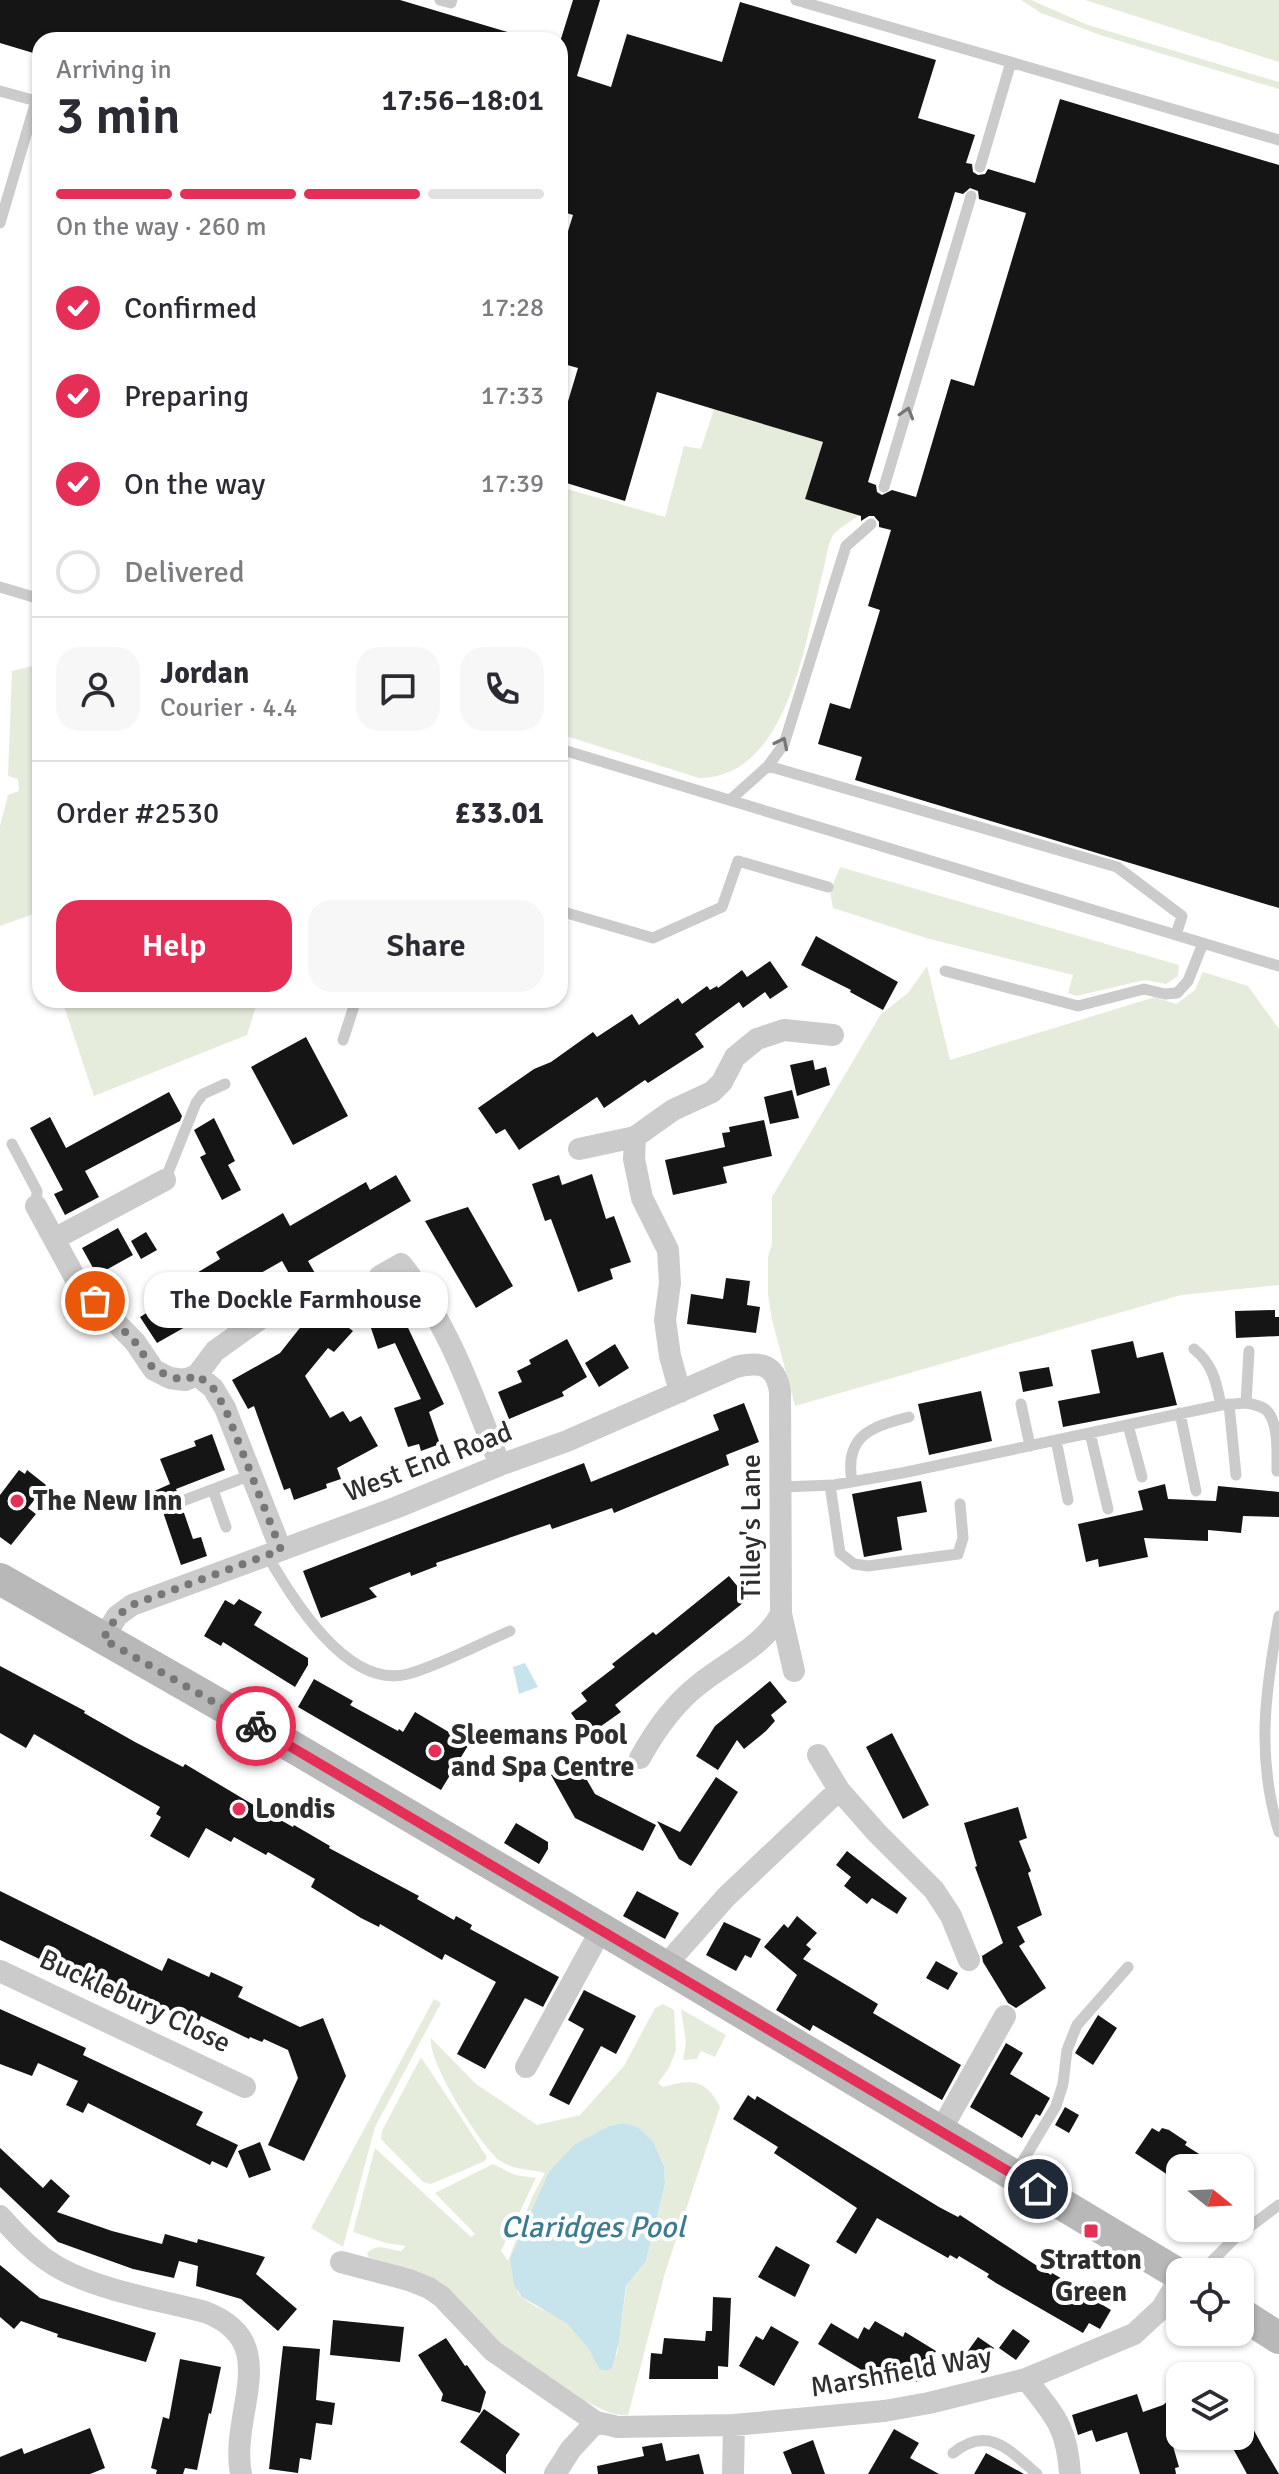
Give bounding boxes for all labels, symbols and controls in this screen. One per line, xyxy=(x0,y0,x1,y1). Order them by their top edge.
text: Arriving in xyxy=(56,54,172,86)
text: 17:56–18:01 xyxy=(381,82,544,119)
text: 3 min xyxy=(56,84,181,148)
text: On the way · 260 m xyxy=(56,211,266,243)
icon: check xyxy=(56,286,100,330)
text: Confirmed xyxy=(124,290,257,327)
text: 17:28 xyxy=(481,292,544,324)
icon: check xyxy=(56,374,100,418)
text: Preparing xyxy=(124,378,249,415)
text: 17:33 xyxy=(481,380,544,412)
one-way arrow xyxy=(897,406,914,420)
icon: check xyxy=(56,462,100,506)
text: On the way xyxy=(124,466,265,503)
text: 17:39 xyxy=(481,468,544,500)
text: Delivered xyxy=(124,554,245,591)
button: person xyxy=(56,647,140,731)
button: chat xyxy=(356,647,440,731)
button: phone xyxy=(460,647,544,731)
text: Jordan xyxy=(160,655,249,692)
text: Courier · 4.4 xyxy=(160,692,297,724)
one-way arrow xyxy=(772,737,788,752)
text: Order #2530 xyxy=(56,795,219,832)
text: £33.01 xyxy=(454,795,544,832)
button: Help xyxy=(56,900,292,992)
button: Share xyxy=(308,900,544,992)
pin xyxy=(61,1267,129,1335)
callout: The Dockle Farmhouse xyxy=(143,1273,447,1329)
icon: bag xyxy=(73,1279,117,1323)
text: The Dockle Farmhouse xyxy=(170,1284,422,1316)
street label: West End Road xyxy=(339,1414,517,1510)
street label: Tilley's Lane xyxy=(734,1454,768,1600)
place label: The New Inn xyxy=(33,1484,183,1518)
marker: The New Inn xyxy=(8,1492,26,1510)
courier xyxy=(216,1686,296,1766)
icon: bike xyxy=(234,1704,278,1748)
place label: Sleemans Pool and Spa Centre xyxy=(451,1718,634,1784)
marker: Sleemans Pool and Spa Centre xyxy=(426,1742,444,1760)
place label: Londis xyxy=(255,1792,335,1826)
marker: Londis xyxy=(230,1800,248,1818)
street label: Bucklebury Close xyxy=(34,1942,236,2060)
north arrow xyxy=(1166,2154,1254,2242)
map controls xyxy=(1166,2154,1254,2450)
pin xyxy=(1004,2155,1072,2223)
icon: home xyxy=(1016,2167,1060,2211)
water label: Claridges Pool xyxy=(501,2209,687,2246)
marker: Stratton Green xyxy=(1082,2222,1100,2240)
place label: Stratton Green xyxy=(1040,2243,1142,2309)
button: locate xyxy=(1166,2258,1254,2346)
street label: Marshfield Way xyxy=(808,2339,994,2405)
button: layers xyxy=(1166,2362,1254,2450)

